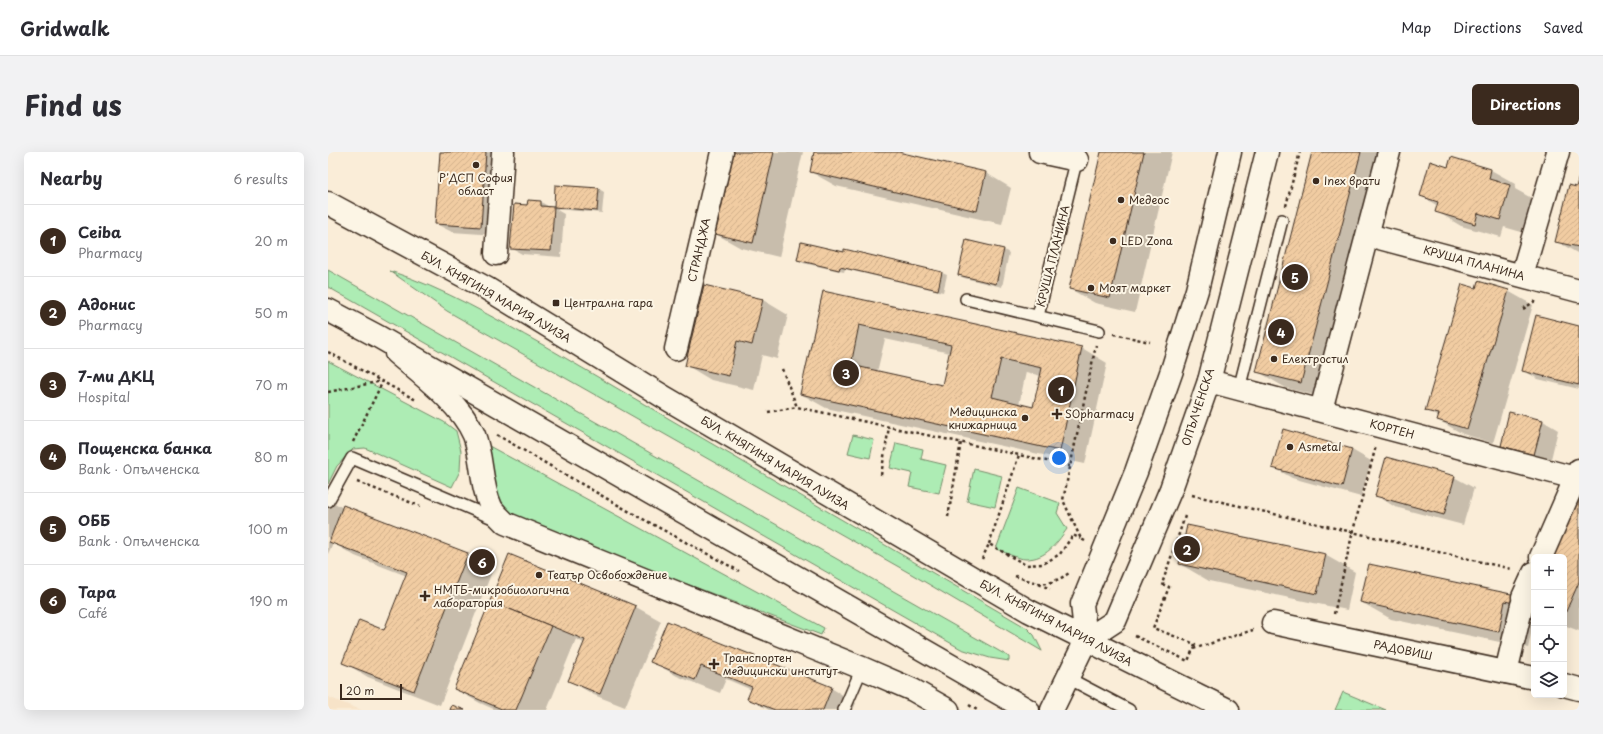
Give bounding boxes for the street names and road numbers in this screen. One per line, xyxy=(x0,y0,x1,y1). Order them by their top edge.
street label: КРУША ПЛАНИНА xyxy=(1032,203,1074,309)
street label: СТРАНДЖА xyxy=(683,215,714,284)
street label: КРУША ПЛАНИНА xyxy=(1421,241,1527,284)
street label: БУЛ. КНЯГИНЯ МАРИЯ ЛУИЗА xyxy=(418,247,575,347)
street label: ОПЪЛЧЕНСКА xyxy=(1177,365,1218,448)
street label: БУЛ. КНЯГИНЯ МАРИЯ ЛУИЗА xyxy=(698,411,853,514)
street label: КОРТЕН xyxy=(1368,414,1416,443)
street label: БУЛ. КНЯГИНЯ МАРИЯ ЛУИЗА xyxy=(977,575,1136,670)
street label: РАДОВИШ xyxy=(1372,635,1434,664)

